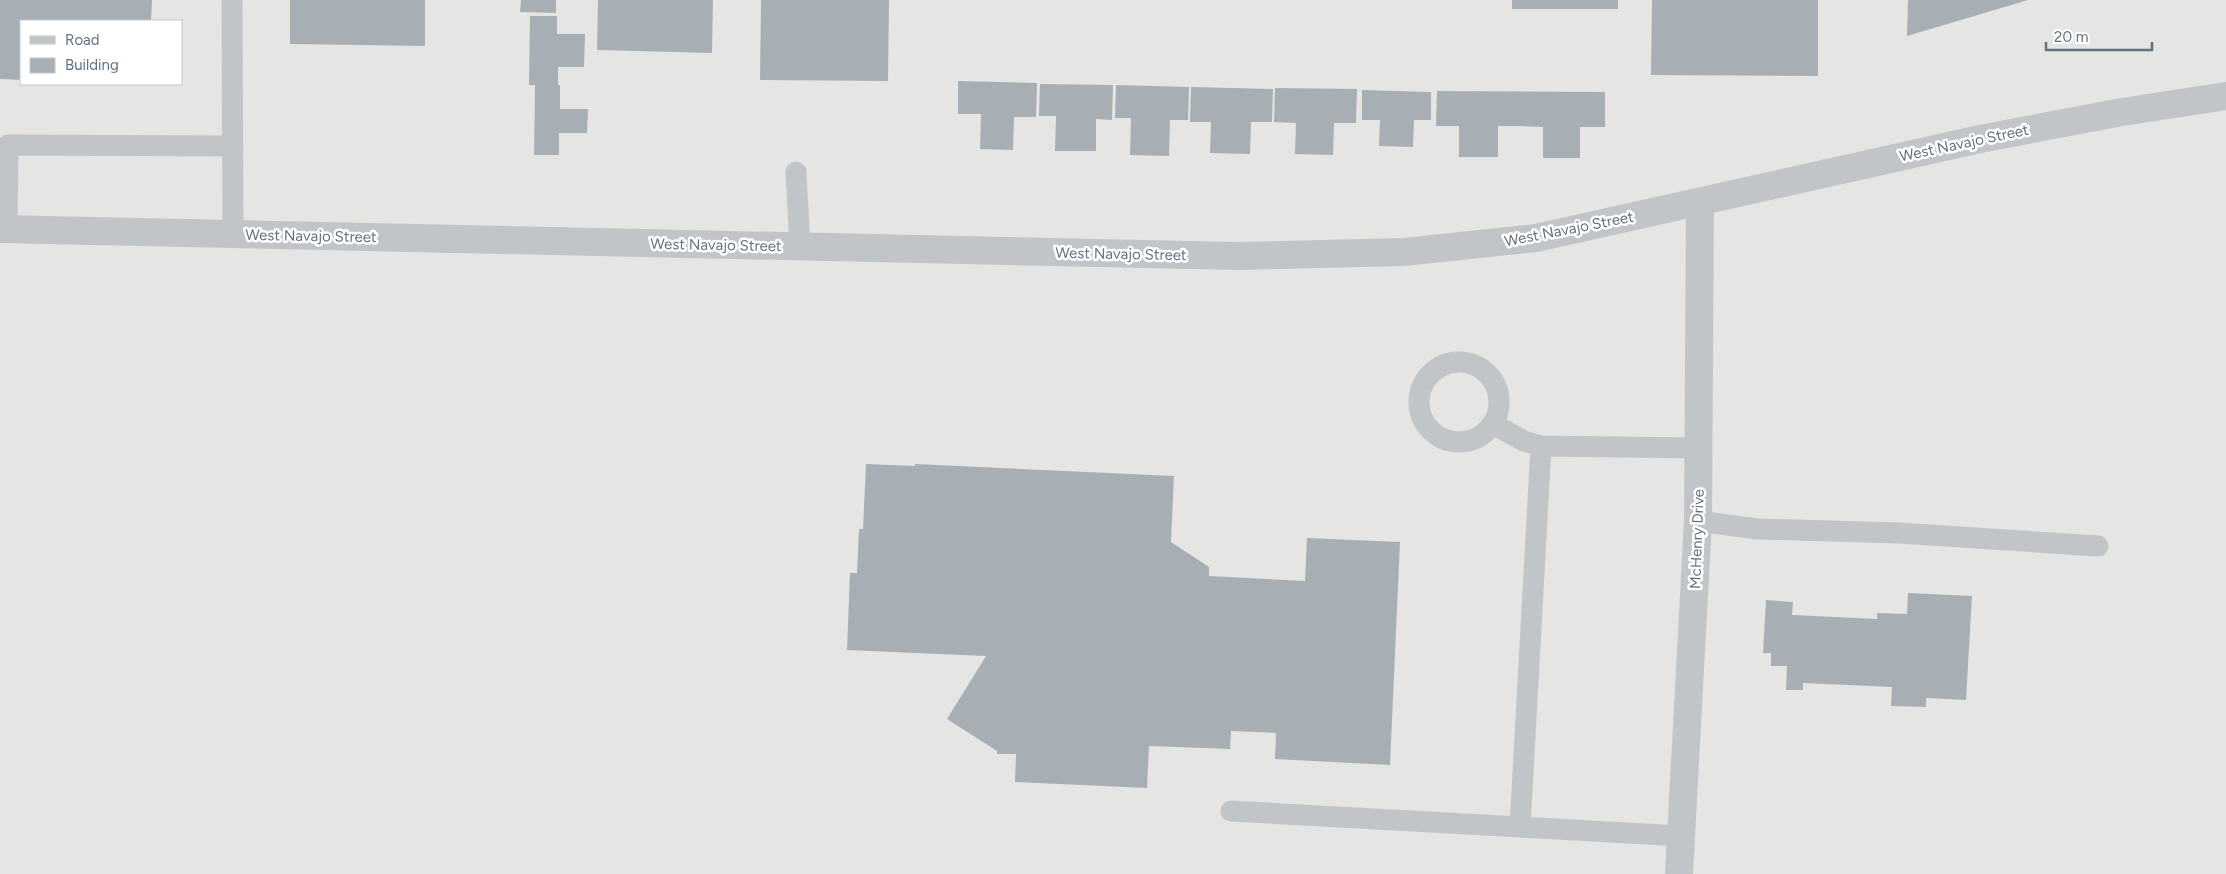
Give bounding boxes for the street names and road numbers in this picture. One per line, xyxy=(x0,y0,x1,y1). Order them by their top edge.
street label: West Navajo Street xyxy=(1898,120,2030,165)
street label: West Navajo Street xyxy=(1503,208,1635,250)
street label: West Navajo Street xyxy=(245,226,377,246)
street label: West Navajo Street xyxy=(650,235,782,255)
street label: West Navajo Street xyxy=(1055,244,1187,264)
street label: McHenry Drive xyxy=(1686,489,1708,589)

